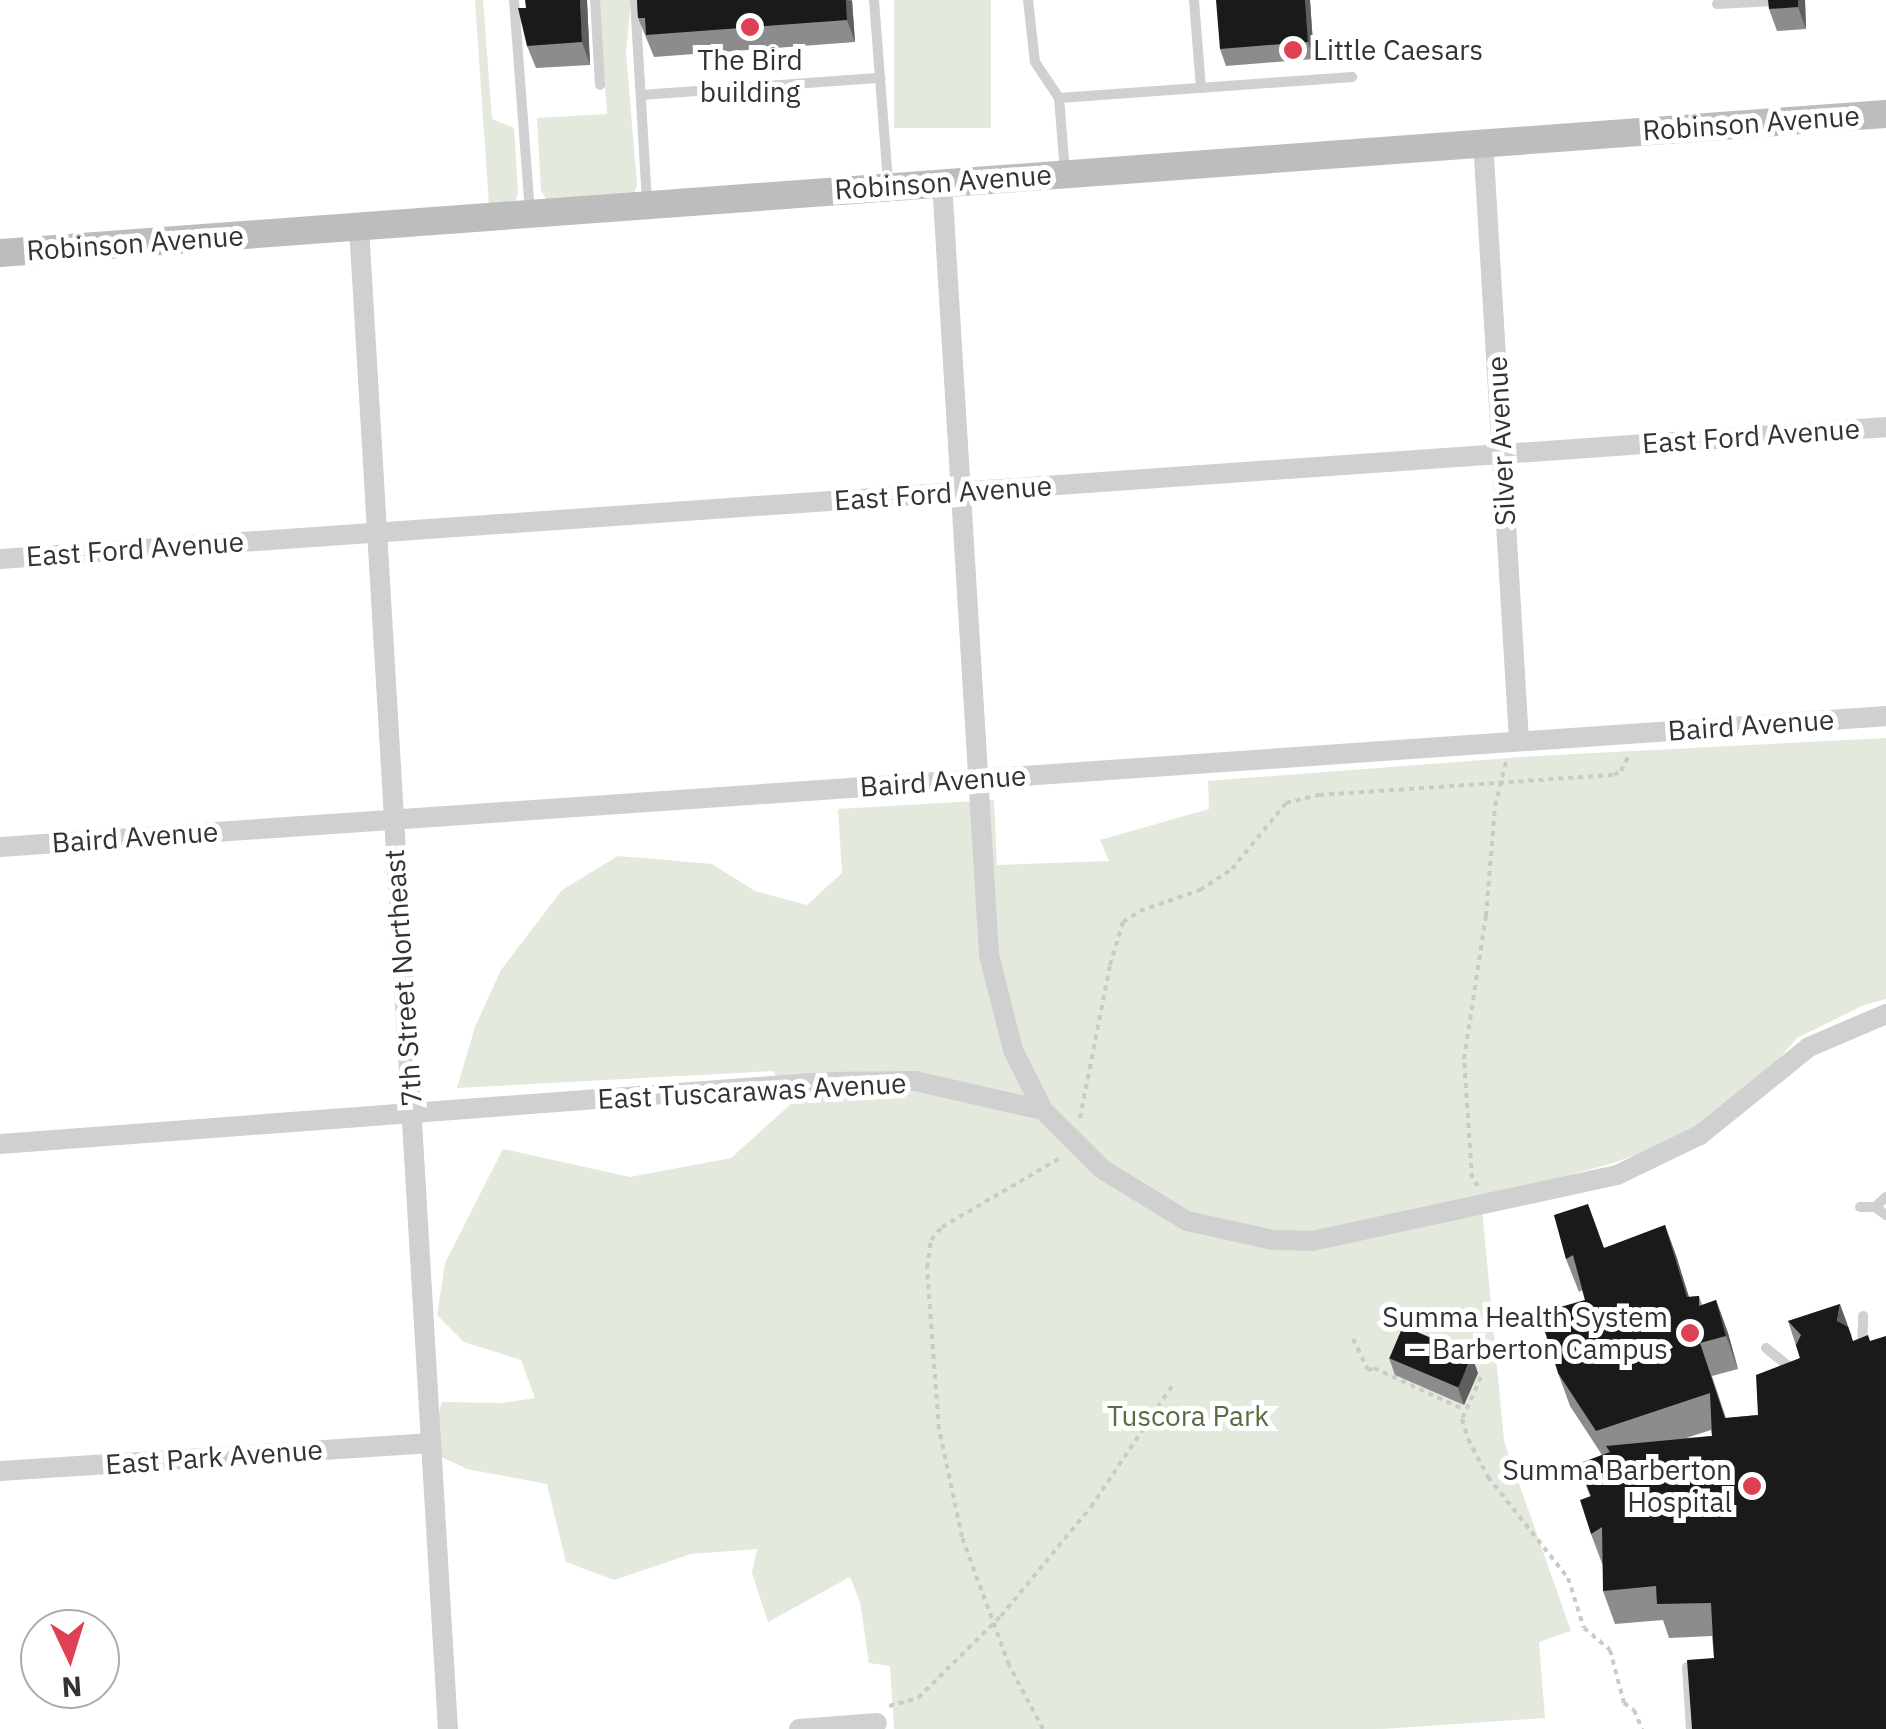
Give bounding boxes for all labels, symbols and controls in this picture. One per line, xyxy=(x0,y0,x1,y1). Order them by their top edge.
marker: The Bird building xyxy=(739,16,761,38)
place label: Little Caesars xyxy=(1313,33,1483,67)
marker: Little Caesars xyxy=(1282,39,1304,61)
place label: The Bird building xyxy=(697,43,803,109)
street label: Robinson Avenue xyxy=(1641,99,1861,147)
street label: Robinson Avenue xyxy=(833,158,1053,206)
street label: Robinson Avenue xyxy=(25,219,245,267)
street label: Silver Avenue xyxy=(1480,355,1522,527)
street label: East Ford Avenue xyxy=(1641,412,1861,460)
street label: East Ford Avenue xyxy=(833,469,1053,517)
street label: East Ford Avenue xyxy=(25,525,245,573)
street label: Baird Avenue xyxy=(1667,702,1835,748)
street label: Baird Avenue xyxy=(859,758,1027,804)
street label: Baird Avenue xyxy=(51,814,219,860)
street label: 7th Street Northeast xyxy=(377,848,429,1108)
street label: East Tuscarawas Avenue xyxy=(597,1066,907,1116)
place label: Summa Health System – Barberton Campus xyxy=(1382,1300,1668,1366)
marker: Summa Health System – Barberton Campus xyxy=(1677,1320,1703,1346)
park label: Tuscora Park xyxy=(1107,1399,1269,1433)
street label: East Park Avenue xyxy=(104,1433,324,1481)
place label: Summa Barberton Hospital xyxy=(1503,1453,1732,1519)
marker: Summa Barberton Hospital xyxy=(1741,1475,1763,1497)
north arrow xyxy=(20,1609,120,1709)
text: N xyxy=(61,1668,83,1707)

